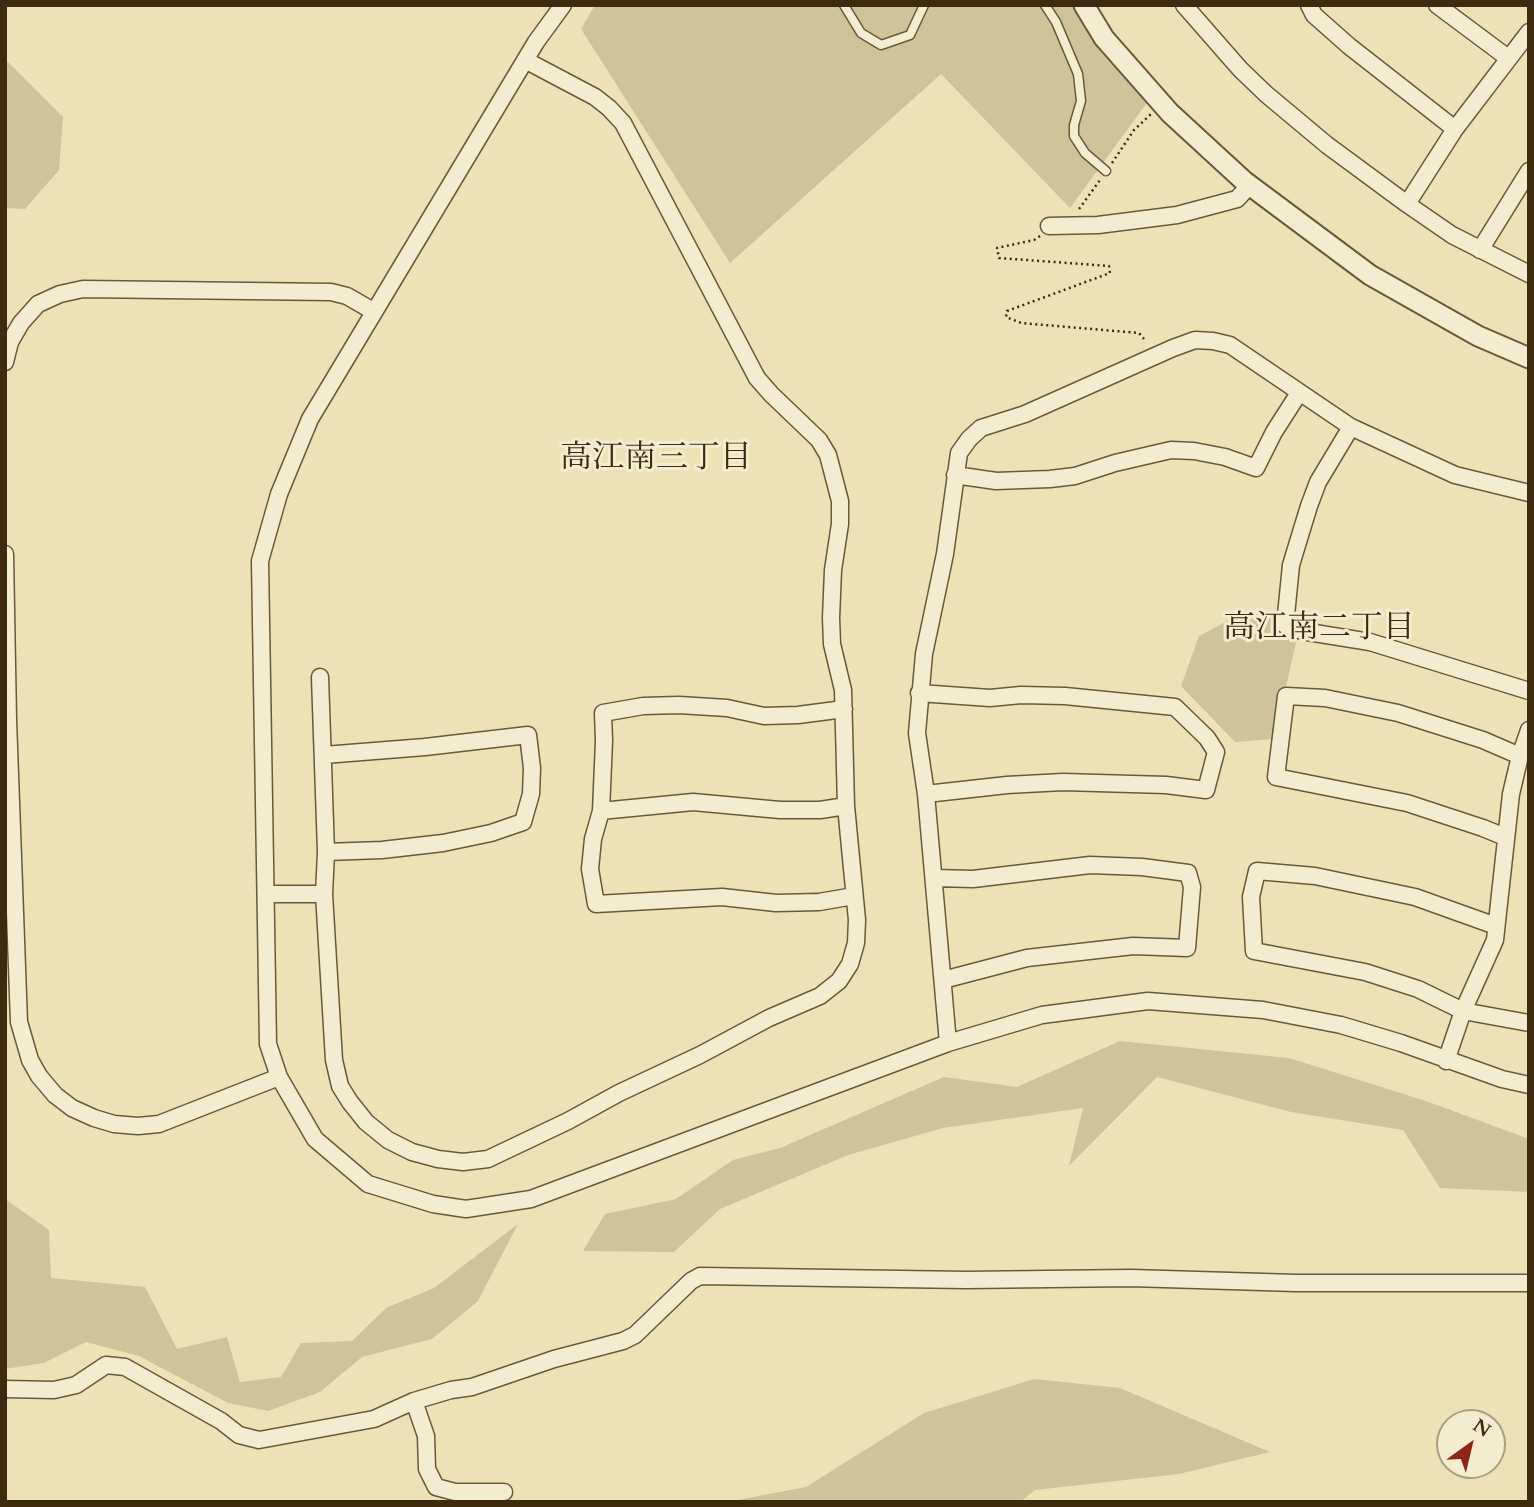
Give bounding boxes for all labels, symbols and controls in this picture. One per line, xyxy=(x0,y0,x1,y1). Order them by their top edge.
district label: 高江南三丁目 xyxy=(560,441,752,479)
district label: 高江南二丁目 xyxy=(1223,611,1415,649)
north arrow xyxy=(1436,1409,1506,1479)
text: N xyxy=(1468,1413,1496,1444)

